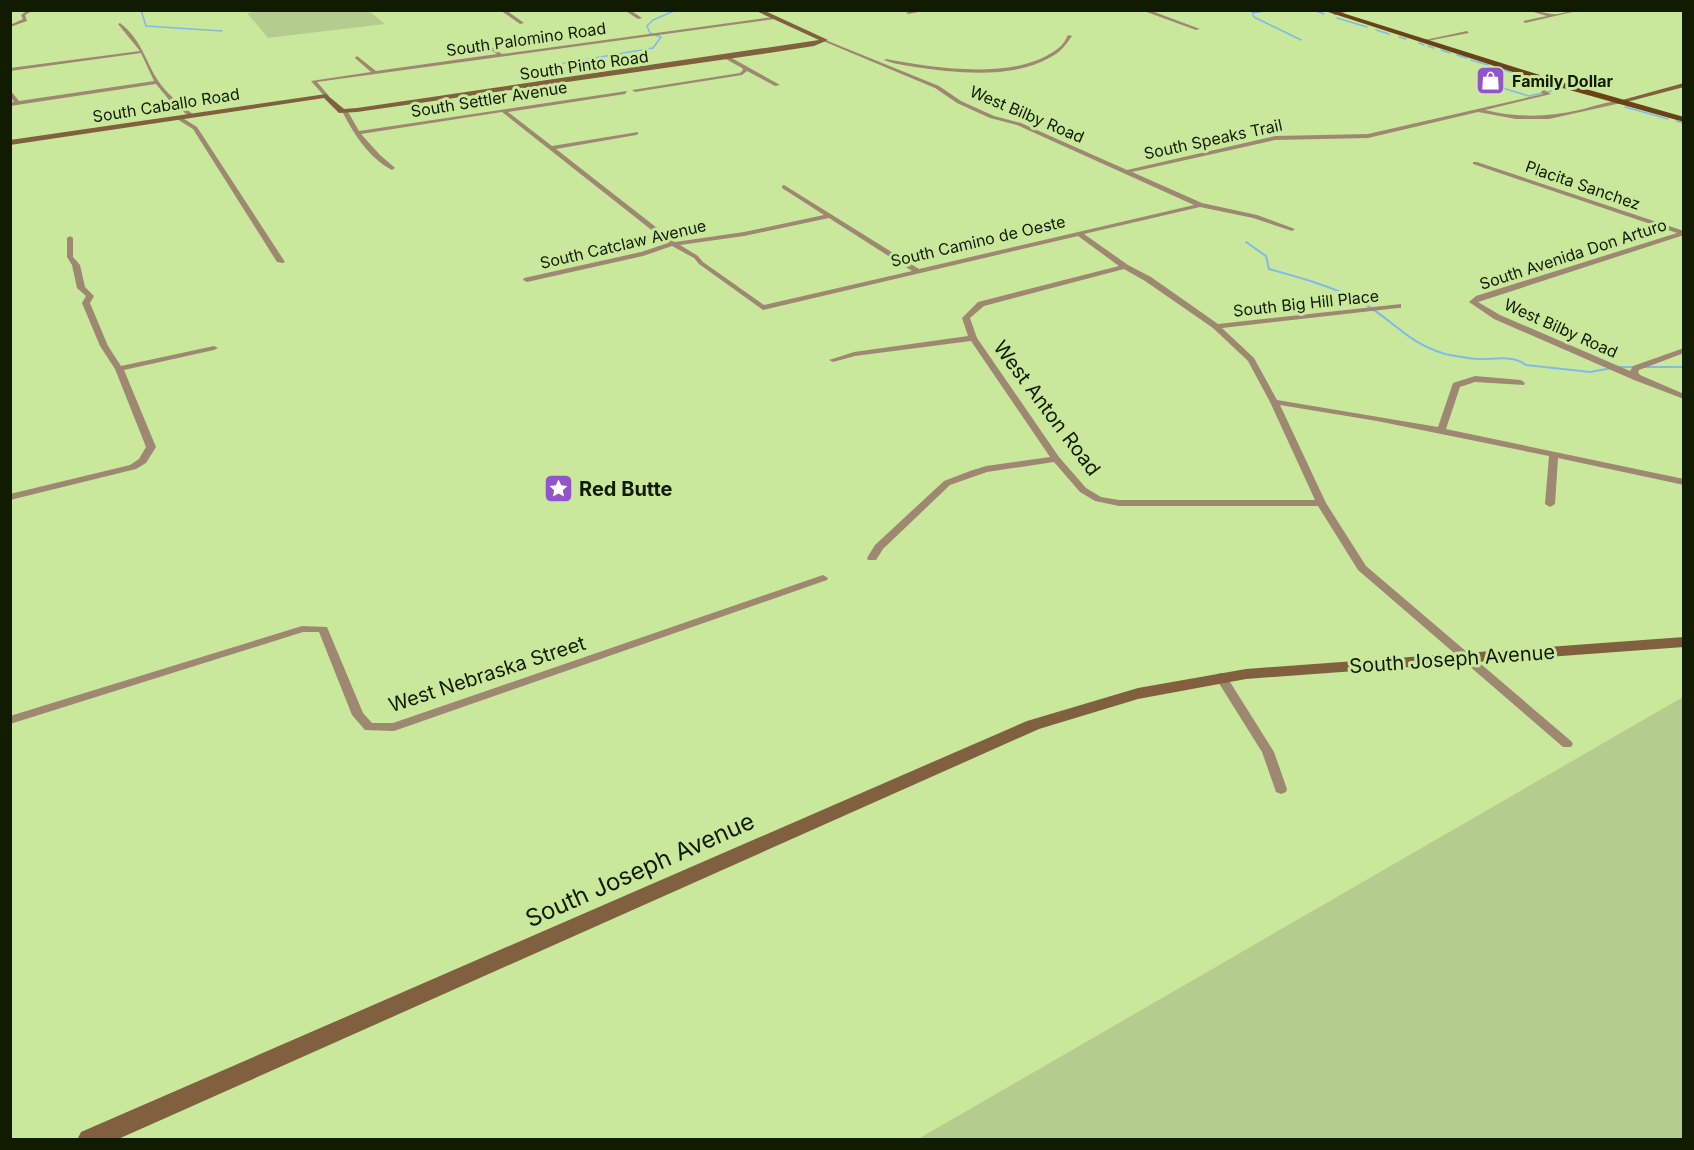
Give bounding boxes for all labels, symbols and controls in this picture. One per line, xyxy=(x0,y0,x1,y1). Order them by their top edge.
street label: South Palomino Road xyxy=(445,18,607,60)
street label: South Pinto Road xyxy=(518,46,650,84)
shop icon: Family Dollar xyxy=(1475,65,1507,97)
place label: Family Dollar xyxy=(1512,71,1614,91)
street label: South Settler Avenue xyxy=(409,77,569,121)
street label: West Bilby Road xyxy=(967,81,1087,147)
street label: South Caballo Road xyxy=(91,84,241,126)
street label: South Speaks Trail xyxy=(1142,115,1284,163)
street label: Placita Sanchez xyxy=(1523,156,1643,214)
street label: South Camino de Oeste xyxy=(889,211,1067,271)
street label: South Avenida Don Arturo xyxy=(1477,214,1669,294)
street label: South Catclaw Avenue xyxy=(538,215,708,273)
street label: South Big Hill Place xyxy=(1232,285,1380,321)
street label: West Bilby Road xyxy=(1501,294,1621,362)
street label: West Anton Road xyxy=(988,336,1106,480)
place icon: Red Butte xyxy=(542,473,574,505)
place label: Red Butte xyxy=(579,477,673,501)
street label: West Nebraska Street xyxy=(386,631,589,717)
street label: South Joseph Avenue xyxy=(1348,640,1556,678)
street label: South Joseph Avenue xyxy=(521,806,759,933)

